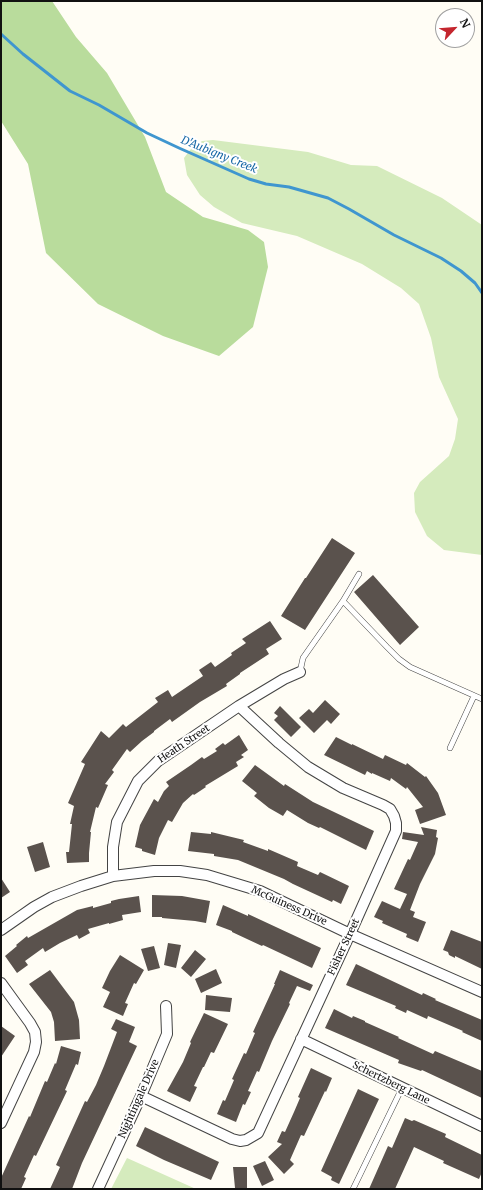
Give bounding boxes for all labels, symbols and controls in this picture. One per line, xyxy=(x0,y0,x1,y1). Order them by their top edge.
north arrow xyxy=(435,8,475,48)
text: N xyxy=(457,16,473,30)
water label: D'Aubigny Creek xyxy=(179,134,259,176)
street label: Heath Street xyxy=(156,722,212,766)
street label: McGuiness Drive xyxy=(249,884,329,928)
street label: Fisher Street xyxy=(326,917,362,977)
street label: Nightingale Drive xyxy=(116,1058,162,1140)
street label: Schertzberg Lane xyxy=(350,1059,432,1107)

